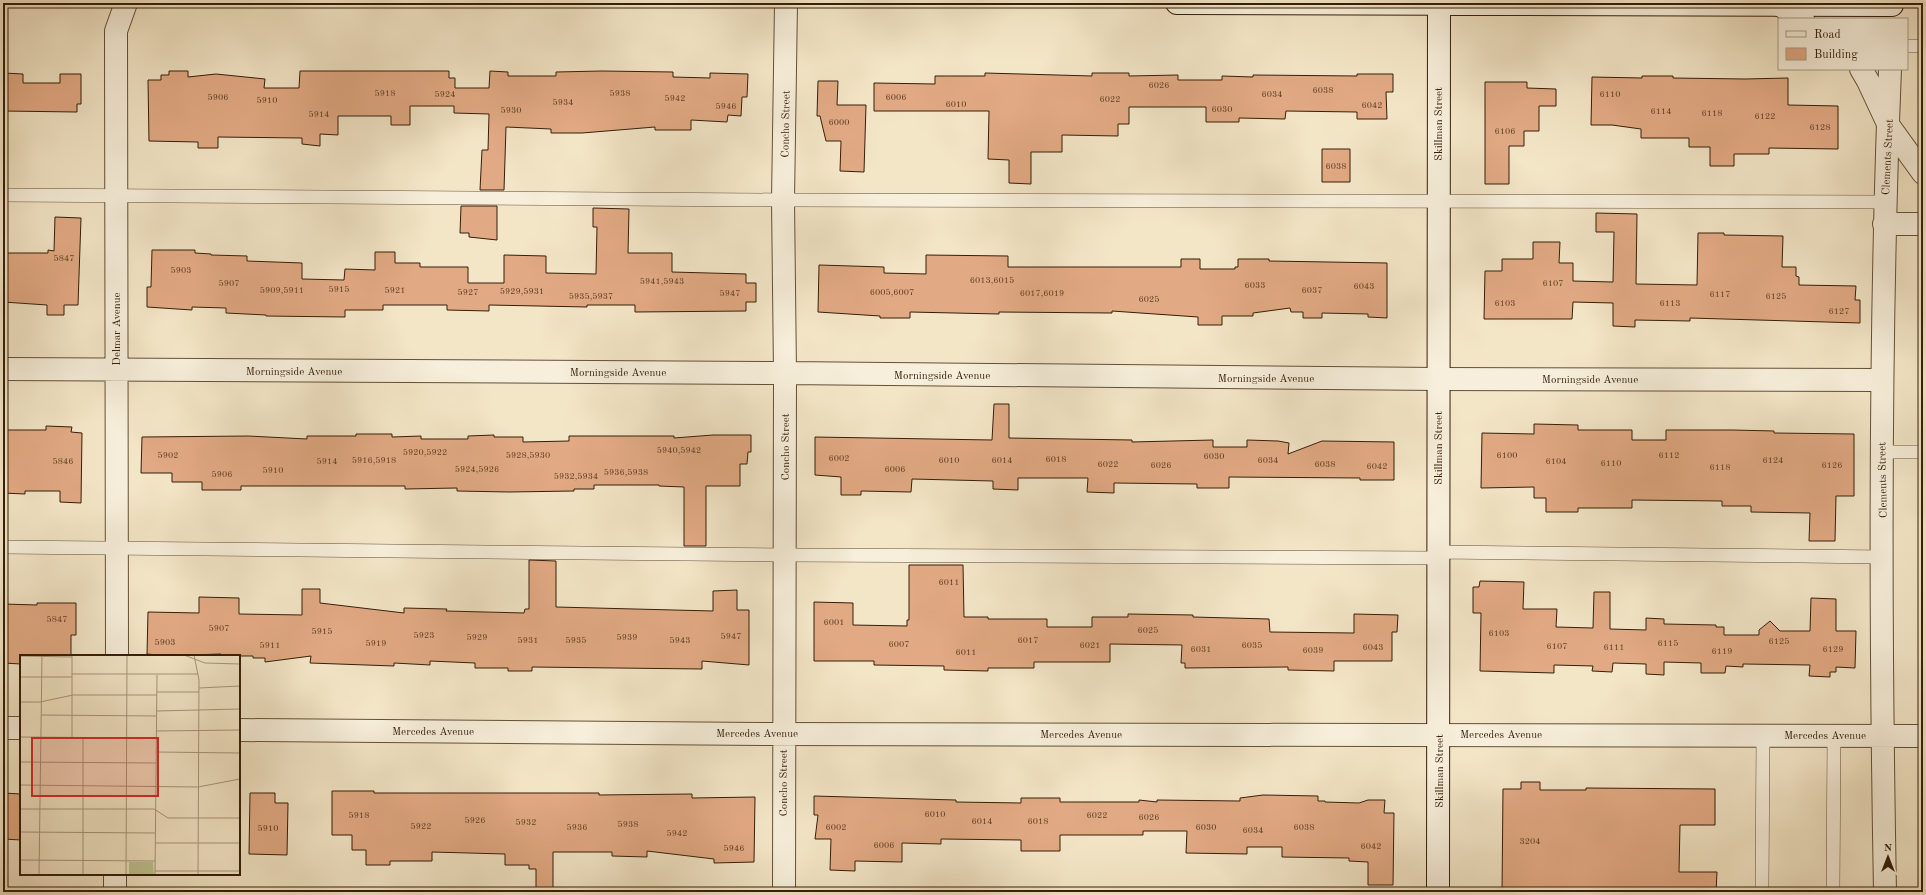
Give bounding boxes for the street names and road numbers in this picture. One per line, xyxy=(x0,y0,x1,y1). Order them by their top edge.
street label: Skillman Street xyxy=(1434,87,1445,161)
street label: Concho Street xyxy=(780,90,793,158)
street label: Clements Street xyxy=(1881,119,1896,195)
street label: Delmar Avenue xyxy=(112,292,123,366)
street label: Morningside Avenue xyxy=(246,367,342,378)
street label: Morningside Avenue xyxy=(570,368,666,379)
street label: Morningside Avenue xyxy=(894,371,990,382)
street label: Morningside Avenue xyxy=(1218,374,1314,385)
street label: Morningside Avenue xyxy=(1542,375,1638,386)
street label: Skillman Street xyxy=(1434,411,1445,485)
street label: Concho Street xyxy=(781,413,792,481)
street label: Clements Street xyxy=(1877,442,1890,518)
street label: Mercedes Avenue xyxy=(392,727,474,738)
street label: Mercedes Avenue xyxy=(716,729,798,740)
street label: Mercedes Avenue xyxy=(1040,730,1122,741)
street label: Mercedes Avenue xyxy=(1460,730,1542,741)
street label: Mercedes Avenue xyxy=(1784,731,1866,742)
street label: Skillman Street xyxy=(1435,734,1446,808)
street label: Concho Street xyxy=(779,749,790,817)

